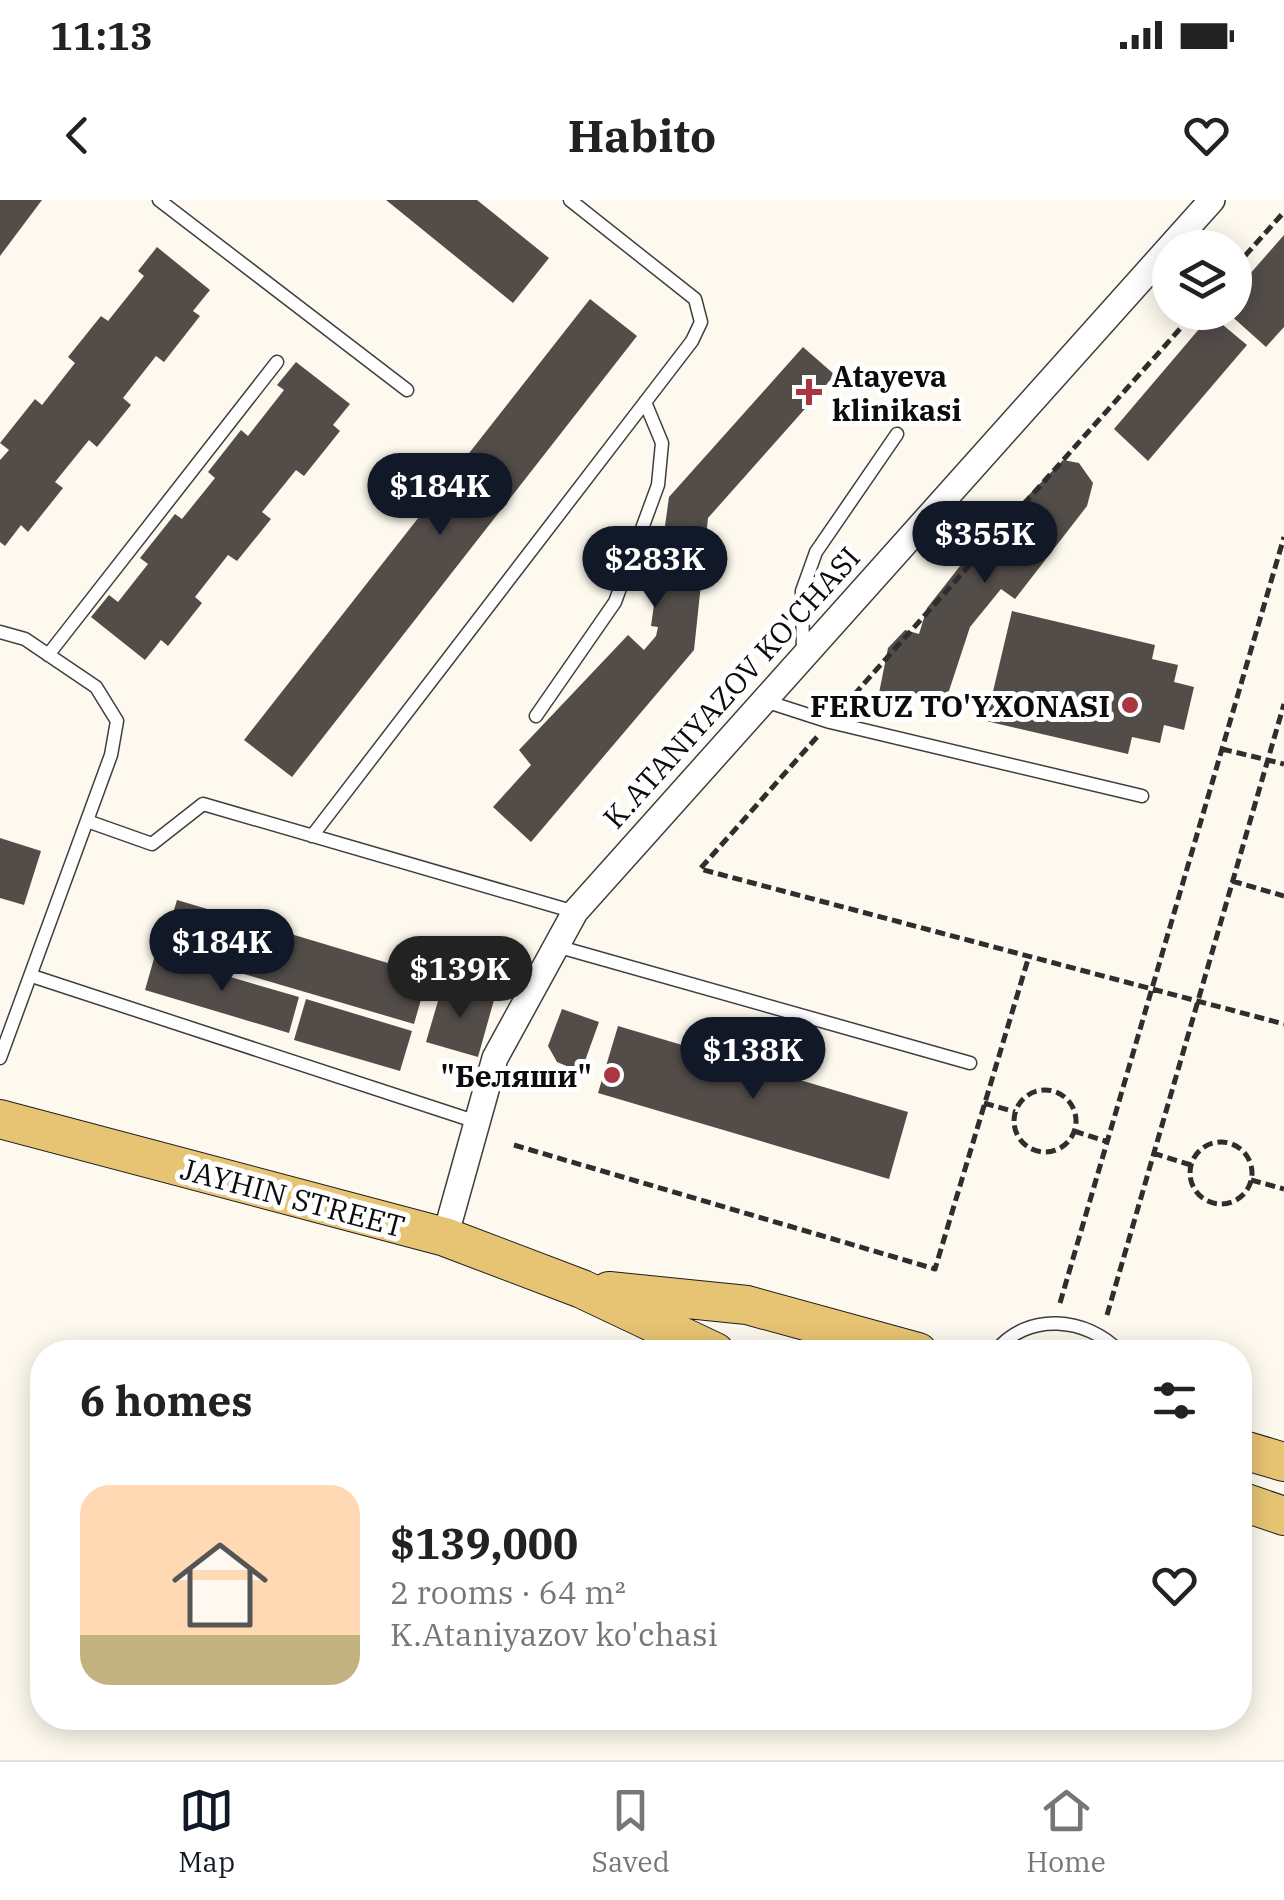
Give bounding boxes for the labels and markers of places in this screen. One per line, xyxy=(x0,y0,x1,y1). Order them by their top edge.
place label: Atayeva klinikasi xyxy=(832,356,961,429)
marker: Atayeva klinikasi xyxy=(796,379,822,405)
pin: $184K xyxy=(370,453,510,538)
pin: $355K xyxy=(915,501,1055,586)
pin: $283K xyxy=(585,526,725,611)
place label: FERUZ TO'YXONASI xyxy=(810,686,1110,725)
marker: FERUZ TO'YXONASI xyxy=(1119,694,1141,716)
pin: $184K xyxy=(152,909,292,994)
pin: $139K xyxy=(390,936,530,1021)
pin: $138K xyxy=(683,1017,823,1102)
place label: "Беляши" xyxy=(441,1056,592,1095)
marker: "Беляши" xyxy=(601,1064,623,1086)

